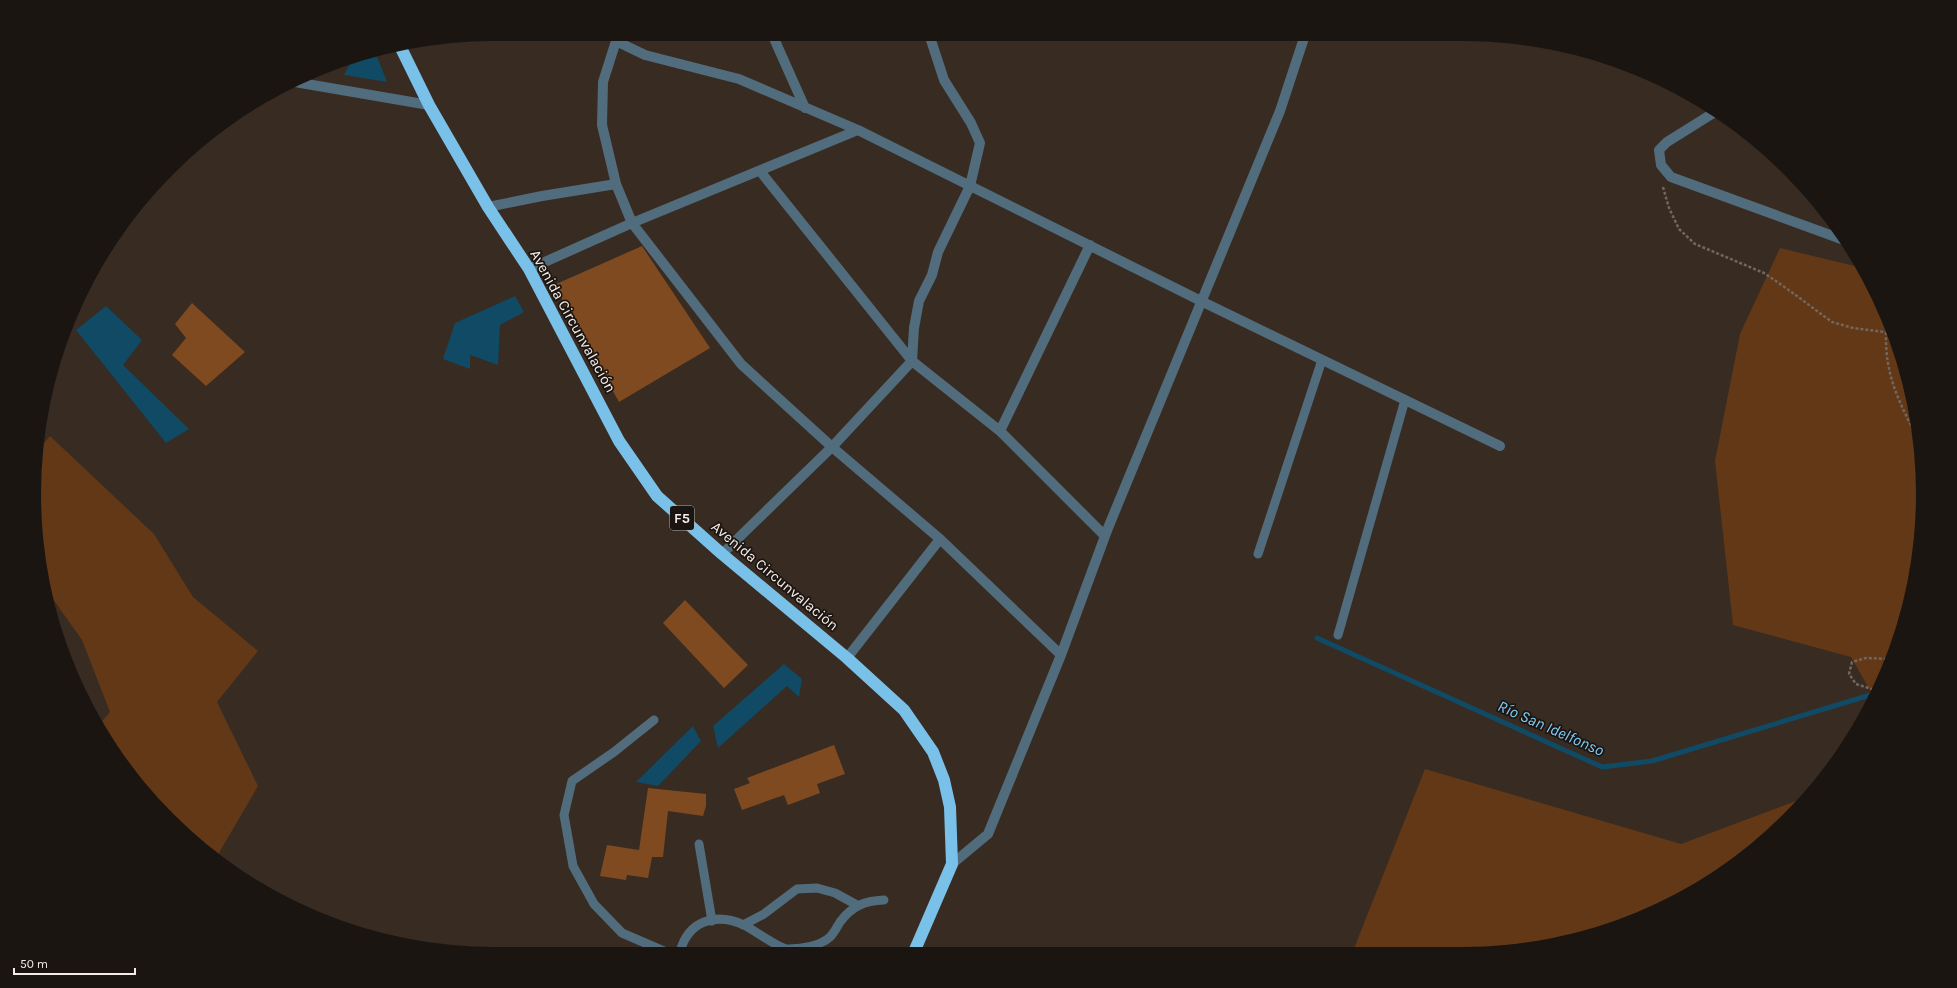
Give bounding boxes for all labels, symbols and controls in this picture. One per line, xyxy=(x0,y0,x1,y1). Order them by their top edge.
street label: Avenida Circunvalación xyxy=(526,246,620,396)
road number: F5 xyxy=(670,506,694,530)
street label: Avenida Circunvalación xyxy=(708,518,842,634)
water label: Río San Idelfonso xyxy=(1495,696,1607,760)
scale bar xyxy=(14,950,135,976)
text: 50 m xyxy=(20,957,48,971)

